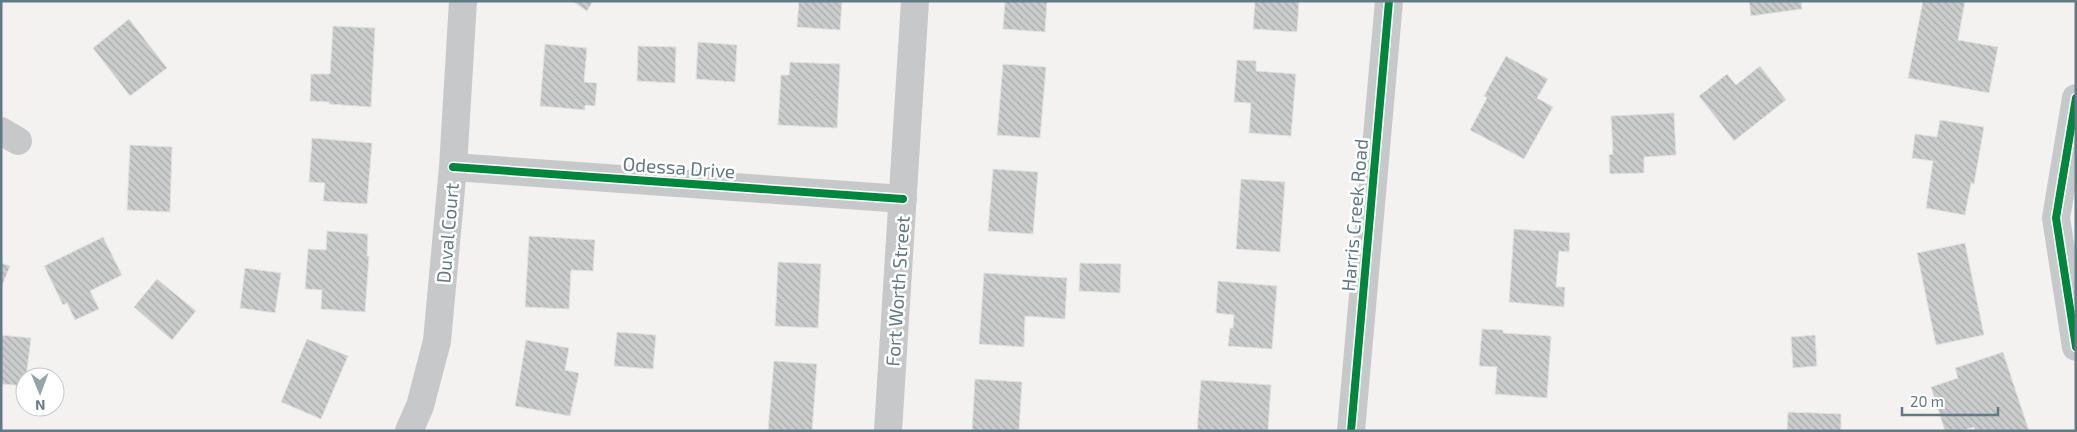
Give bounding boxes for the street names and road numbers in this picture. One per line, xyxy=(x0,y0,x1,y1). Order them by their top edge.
street label: Harris Creek Road xyxy=(1336,138,1372,292)
street label: Odessa Drive xyxy=(622,152,736,182)
street label: Duval Court xyxy=(431,182,463,284)
street label: Fort Worth Street xyxy=(880,215,914,367)

